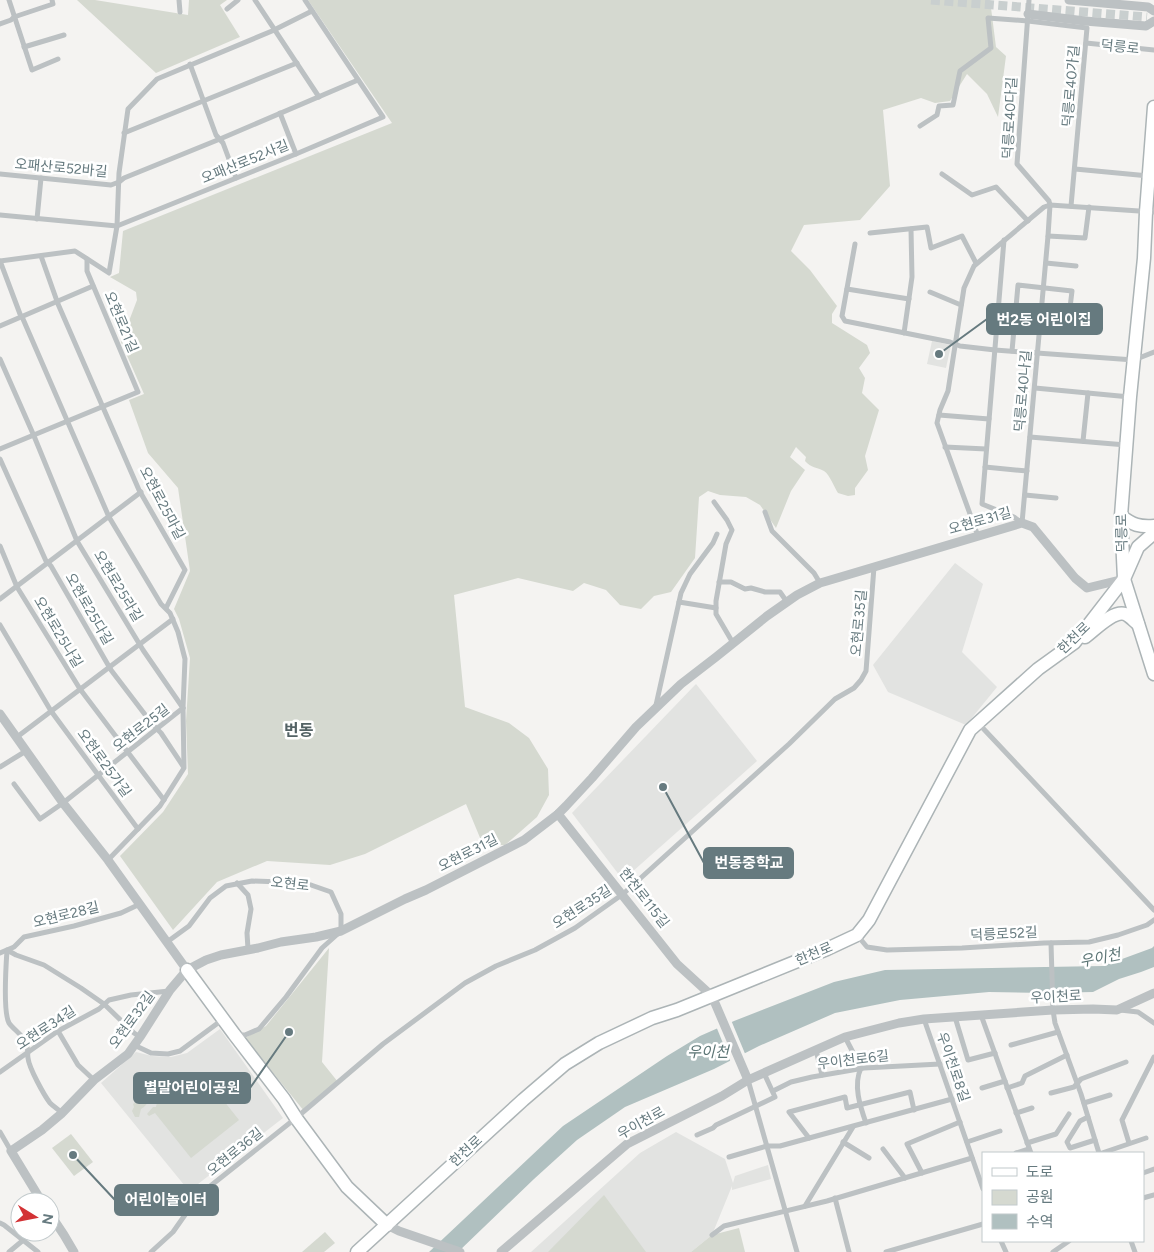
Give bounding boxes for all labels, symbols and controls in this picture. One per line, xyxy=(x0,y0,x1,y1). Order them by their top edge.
street label: 덕릉로 xyxy=(1100,37,1140,57)
street label: 덕릉로40가길 xyxy=(1059,44,1083,128)
street label: 덕릉로40다길 xyxy=(999,77,1021,159)
street label: 오패산로52사길 xyxy=(199,137,291,187)
street label: 오패산로52바길 xyxy=(14,155,108,181)
street label: 오현로21길 xyxy=(100,289,142,355)
callout: 번2동 어린이집 xyxy=(987,304,1102,334)
text: 번2동 어린이집 xyxy=(996,311,1092,329)
street label: 덕릉로40나길 xyxy=(1011,349,1035,433)
street label: 오현로25마길 xyxy=(136,464,188,542)
street label: 오현로31길 xyxy=(946,504,1014,538)
street label: 덕릉로 xyxy=(1113,513,1131,552)
street label: 오현로25라길 xyxy=(90,547,146,625)
street label: 오현로25다길 xyxy=(62,570,116,648)
street label: 오현로35길 xyxy=(848,589,870,657)
street label: 오현로25나길 xyxy=(30,593,86,671)
street label: 한천로 xyxy=(1054,618,1094,658)
street label: 오현로25길 xyxy=(109,701,173,755)
district label: 번동 xyxy=(284,721,314,740)
street label: 오현로25가길 xyxy=(74,726,134,800)
street label: 오현로31길 xyxy=(435,831,501,875)
callout: 번동중학교 xyxy=(704,848,793,878)
text: 번동중학교 xyxy=(714,854,784,872)
street label: 한천로115길 xyxy=(615,865,673,931)
street label: 오현로 xyxy=(270,874,310,894)
street label: 오현로35길 xyxy=(549,882,615,932)
street label: 오현로28길 xyxy=(31,899,101,931)
street label: 덕릉로52길 xyxy=(970,924,1038,944)
street label: 한천로 xyxy=(793,939,835,969)
water label: 우이천 xyxy=(1078,945,1124,971)
street label: 우이천로 xyxy=(1030,987,1082,1007)
street label: 오현로32길 xyxy=(105,988,159,1052)
street label: 오현로34길 xyxy=(13,1002,79,1054)
street label: 우이천로8길 xyxy=(933,1030,973,1104)
water label: 우이천 xyxy=(687,1043,731,1061)
street label: 우이천로6길 xyxy=(816,1047,890,1073)
callout: 별말어린이공원 xyxy=(134,1073,250,1103)
text: 별말어린이공원 xyxy=(144,1079,240,1097)
street label: 우이천로 xyxy=(614,1103,668,1143)
street label: 오현로36길 xyxy=(204,1124,266,1180)
street label: 한천로 xyxy=(446,1132,486,1170)
legend xyxy=(982,1152,1144,1242)
text: 도로 xyxy=(1026,1163,1054,1181)
callout: 어린이놀이터 xyxy=(115,1185,218,1215)
text: 공원 xyxy=(1026,1188,1054,1206)
text: 어린이놀이터 xyxy=(125,1191,207,1209)
north arrow xyxy=(10,1192,60,1242)
text: N xyxy=(38,1212,57,1226)
text: 수역 xyxy=(1026,1213,1054,1231)

